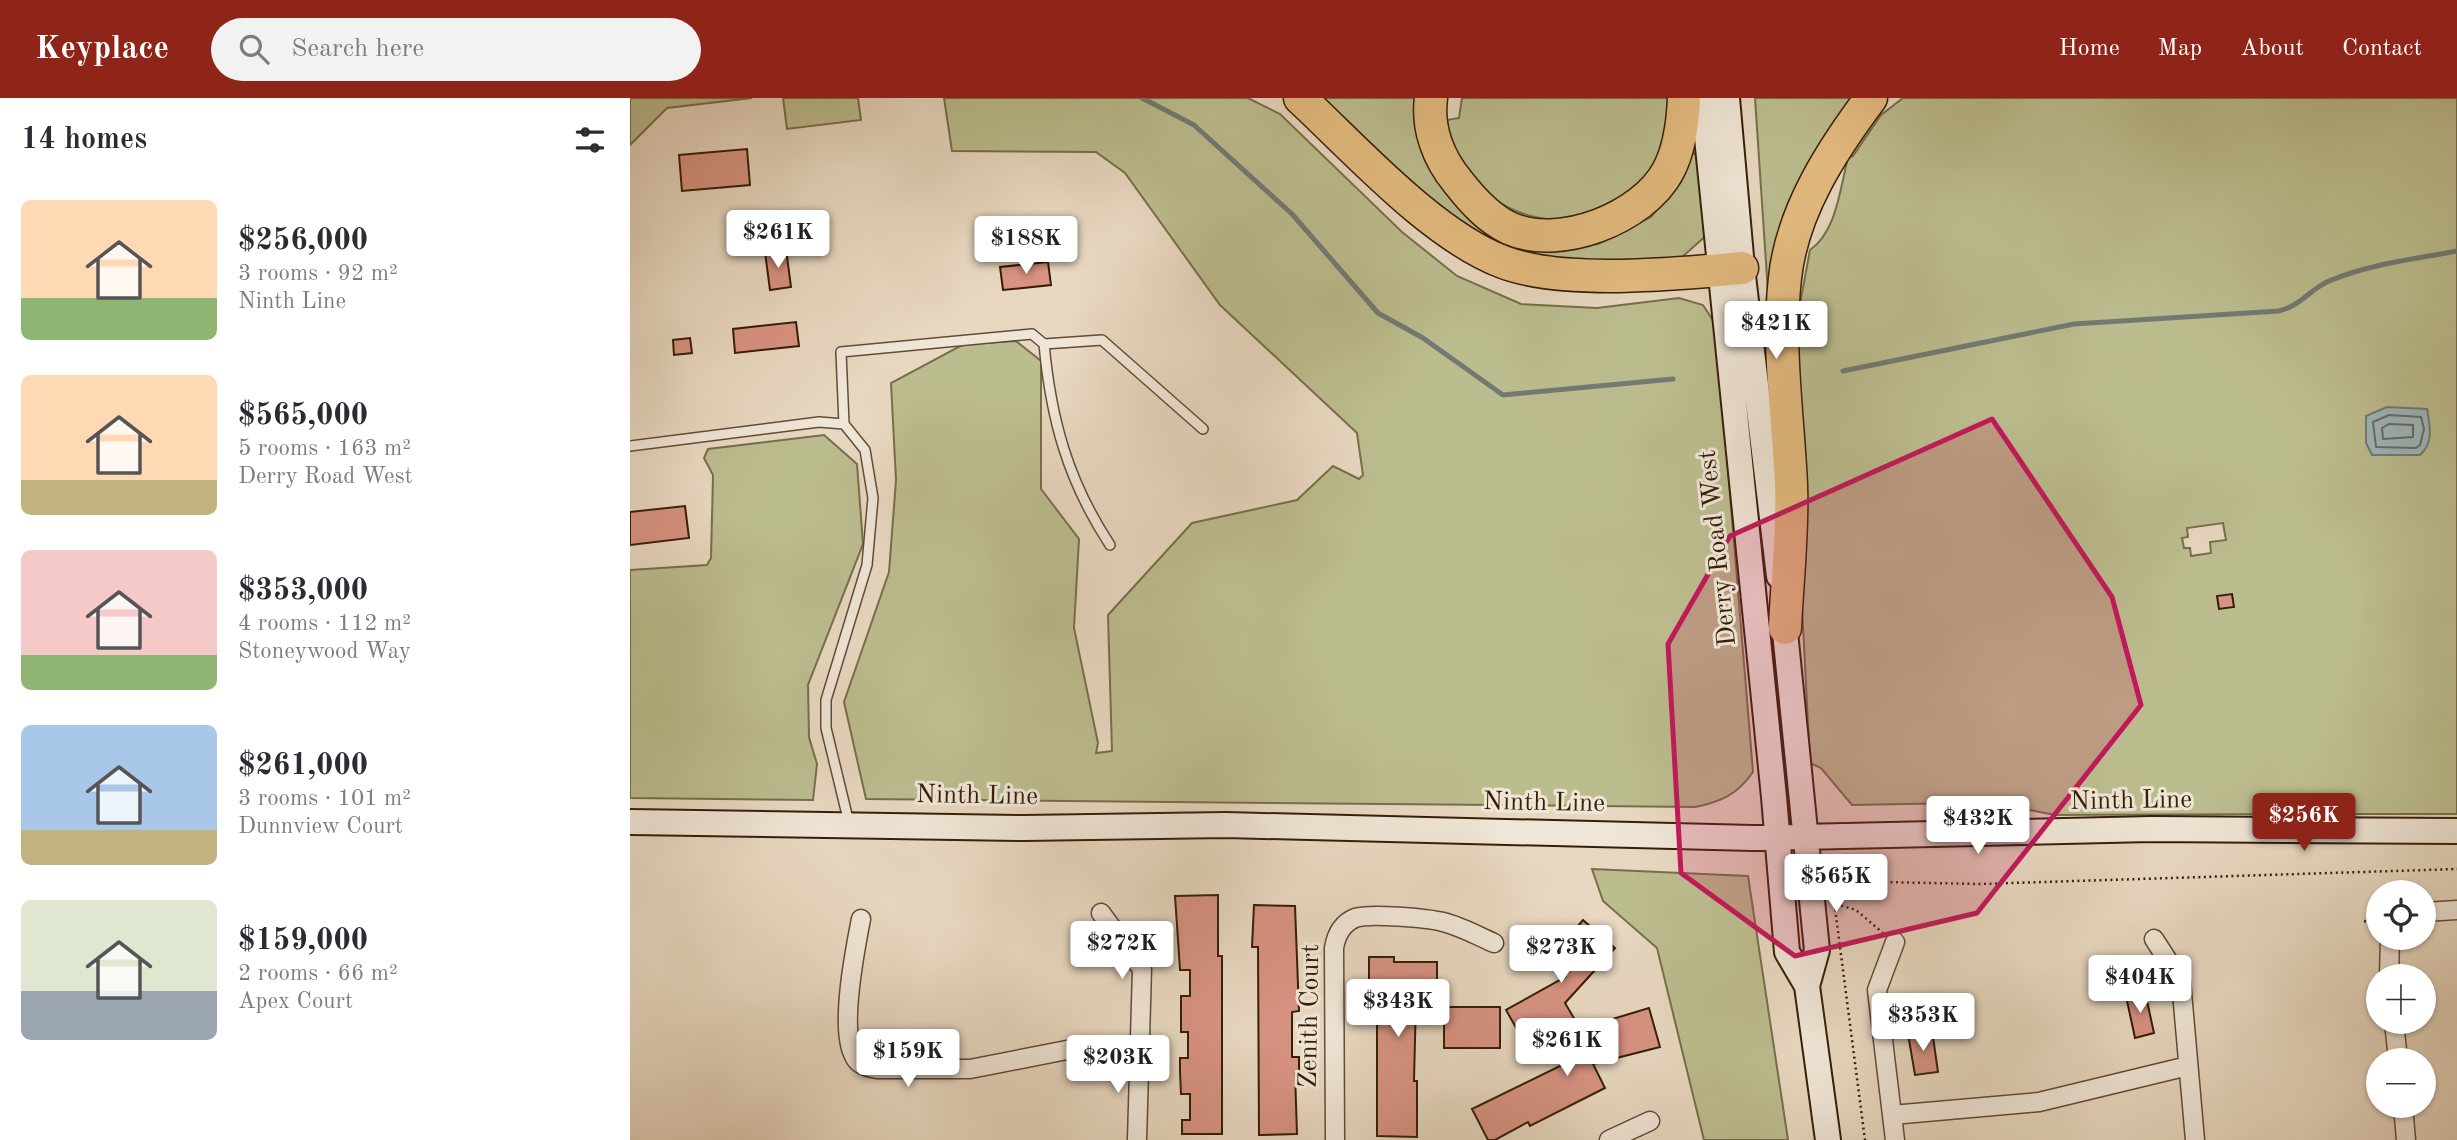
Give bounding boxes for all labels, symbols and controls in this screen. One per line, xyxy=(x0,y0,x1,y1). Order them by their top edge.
search box xyxy=(211,18,701,81)
icon: search xyxy=(235,30,273,68)
text: Keyplace xyxy=(35,33,169,66)
text: Search here xyxy=(291,36,424,62)
text: Home xyxy=(2059,37,2120,61)
text: Map xyxy=(2158,37,2202,61)
text: About xyxy=(2240,37,2304,61)
text: Contact xyxy=(2342,37,2422,61)
icon: filters xyxy=(571,121,609,159)
text: 14 homes xyxy=(21,125,147,155)
pin: $261K xyxy=(729,211,827,270)
pin: $188K xyxy=(977,216,1075,276)
text: $261K xyxy=(742,221,814,244)
text: $256,000 xyxy=(238,226,368,256)
text: $188K xyxy=(990,227,1062,250)
icon: home xyxy=(77,228,161,312)
text: 3 rooms · 92 m² xyxy=(238,262,398,285)
text: Ninth Line xyxy=(238,290,346,313)
pin: $421K xyxy=(1727,302,1825,361)
text: $421K xyxy=(1740,312,1812,335)
text: $565,000 xyxy=(238,401,368,431)
icon: home xyxy=(77,403,161,487)
text: 5 rooms · 163 m² xyxy=(238,437,411,460)
street label: Derry Road West xyxy=(1695,448,1741,648)
text: Derry Road West xyxy=(238,465,413,488)
text: $353,000 xyxy=(238,576,368,606)
icon: home xyxy=(77,578,161,662)
text: 4 rooms · 112 m² xyxy=(238,612,411,635)
text: Stoneywood Way xyxy=(238,640,411,663)
text: $261,000 xyxy=(238,751,368,781)
icon: home xyxy=(77,753,161,837)
street label: Ninth Line xyxy=(916,782,1038,810)
text: 3 rooms · 101 m² xyxy=(238,787,411,810)
street label: Ninth Line xyxy=(2070,787,2192,815)
street label: Ninth Line xyxy=(1483,789,1605,817)
pin: $256K xyxy=(2255,794,2353,853)
pin: $432K xyxy=(1929,796,2027,856)
text: $256K xyxy=(2268,804,2340,827)
text: $432K xyxy=(1942,807,2014,830)
text: Dunnview Court xyxy=(238,815,403,838)
pin: $565K xyxy=(1787,854,1885,914)
text: $565K xyxy=(1800,865,1872,888)
map controls xyxy=(2366,880,2436,1118)
button: locate xyxy=(2366,880,2436,950)
pin: $272K xyxy=(1073,922,1171,981)
text: $159,000 xyxy=(238,926,368,956)
pin: $273K xyxy=(1512,926,1610,985)
icon: home xyxy=(77,928,161,1012)
text: $272K xyxy=(1086,932,1158,955)
text: $273K xyxy=(1525,936,1597,959)
street label: Zenith Court xyxy=(1296,944,1324,1088)
pin: $404K xyxy=(2091,956,2189,1015)
text: 2 rooms · 66 m² xyxy=(238,962,398,985)
button: + xyxy=(2366,964,2436,1034)
text: $404K xyxy=(2104,966,2176,989)
pin: $343K xyxy=(1349,979,1447,1039)
text: Apex Court xyxy=(238,990,353,1013)
text: $343K xyxy=(1362,990,1434,1013)
pin: $353K xyxy=(1874,993,1972,1053)
text: $353K xyxy=(1887,1004,1959,1027)
pin: $261K xyxy=(1518,1018,1616,1078)
text: $261K xyxy=(1531,1029,1603,1052)
pin: $159K xyxy=(859,1030,957,1089)
pin: $203K xyxy=(1069,1035,1167,1095)
text: $159K xyxy=(872,1040,944,1063)
text: $203K xyxy=(1082,1046,1154,1069)
button: − xyxy=(2366,1048,2436,1118)

